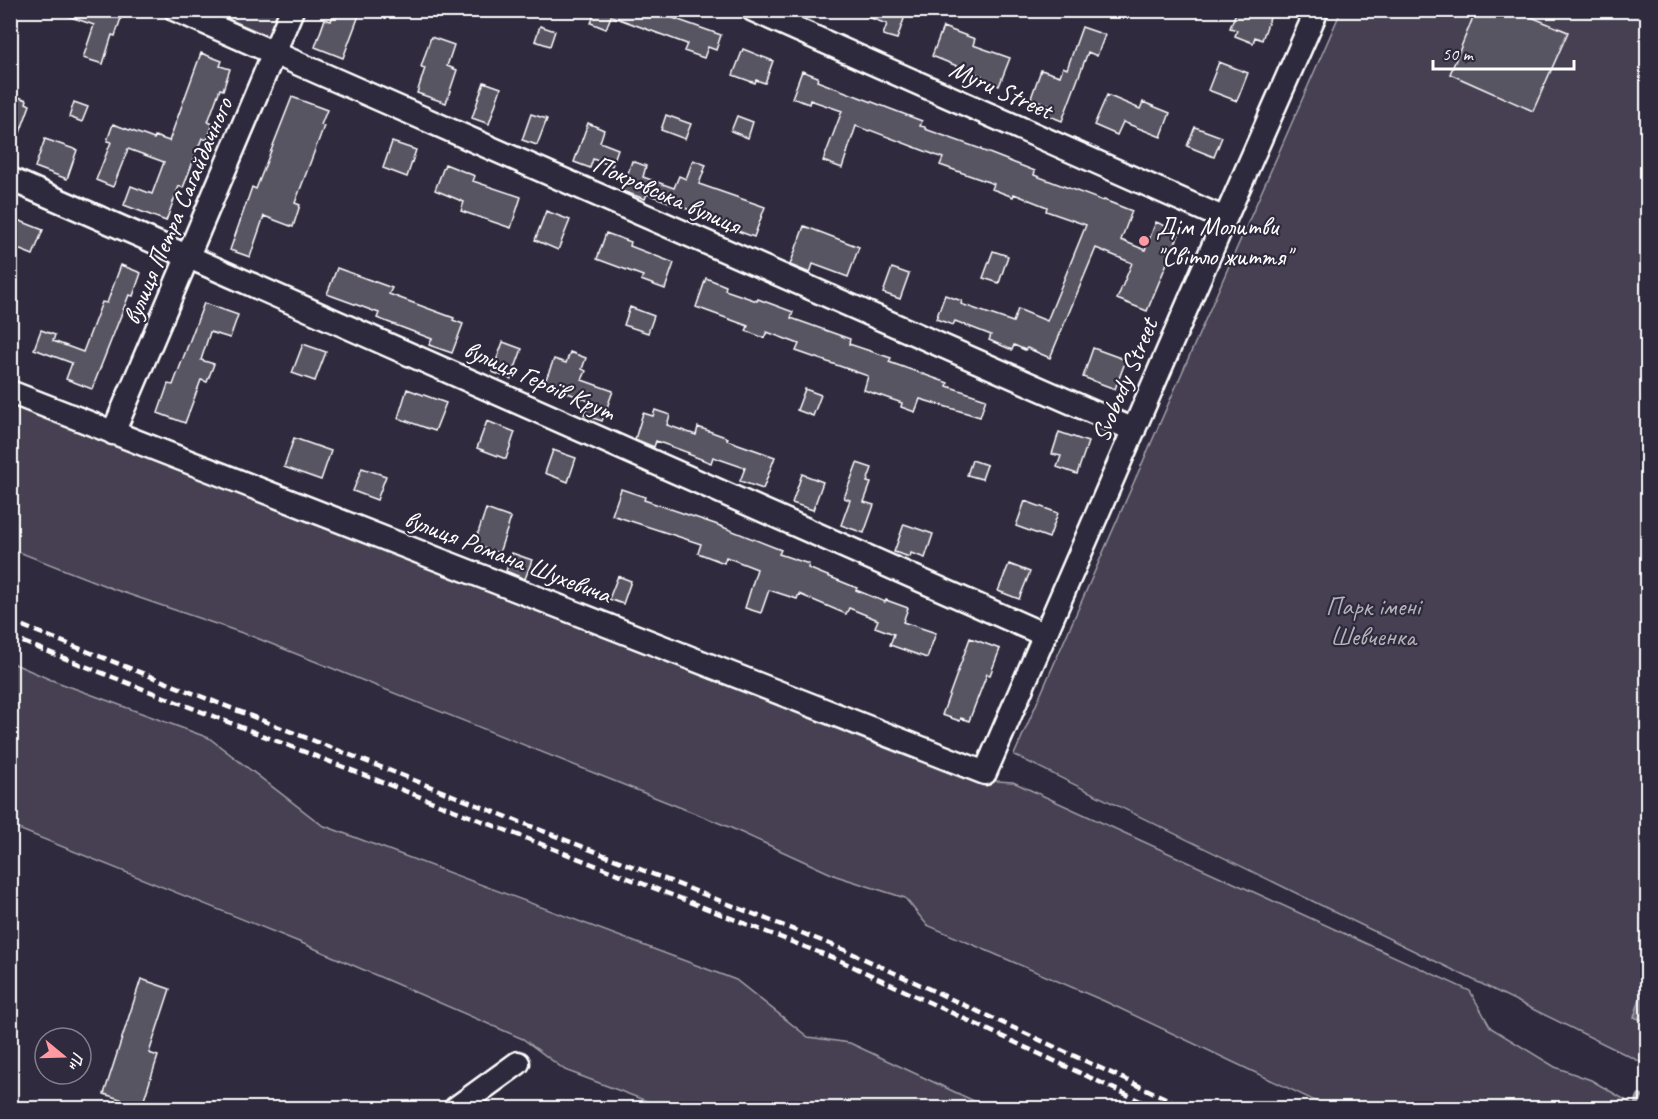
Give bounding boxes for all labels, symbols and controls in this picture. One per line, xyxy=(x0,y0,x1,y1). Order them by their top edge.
scale bar xyxy=(1433,33,1574,71)
text: 50 m xyxy=(1442,43,1475,65)
street label: Myru Street xyxy=(944,52,1059,128)
street label: вулиця Петра Сагайдачного xyxy=(115,91,241,330)
street label: Покровська вулиця xyxy=(588,147,748,243)
place label: Дім Молитви "Світло життя" xyxy=(1156,210,1296,273)
marker: Дім Молитви "Світло життя" xyxy=(1137,234,1151,248)
street label: Svobody Street xyxy=(1084,311,1166,447)
street label: вулиця Героїв Крут xyxy=(459,332,622,429)
street label: вулиця Романа Шухевича xyxy=(400,502,617,612)
park label: Парк імені Шевченка xyxy=(1326,590,1424,653)
north arrow xyxy=(33,1026,93,1086)
text: Пн xyxy=(64,1049,88,1073)

